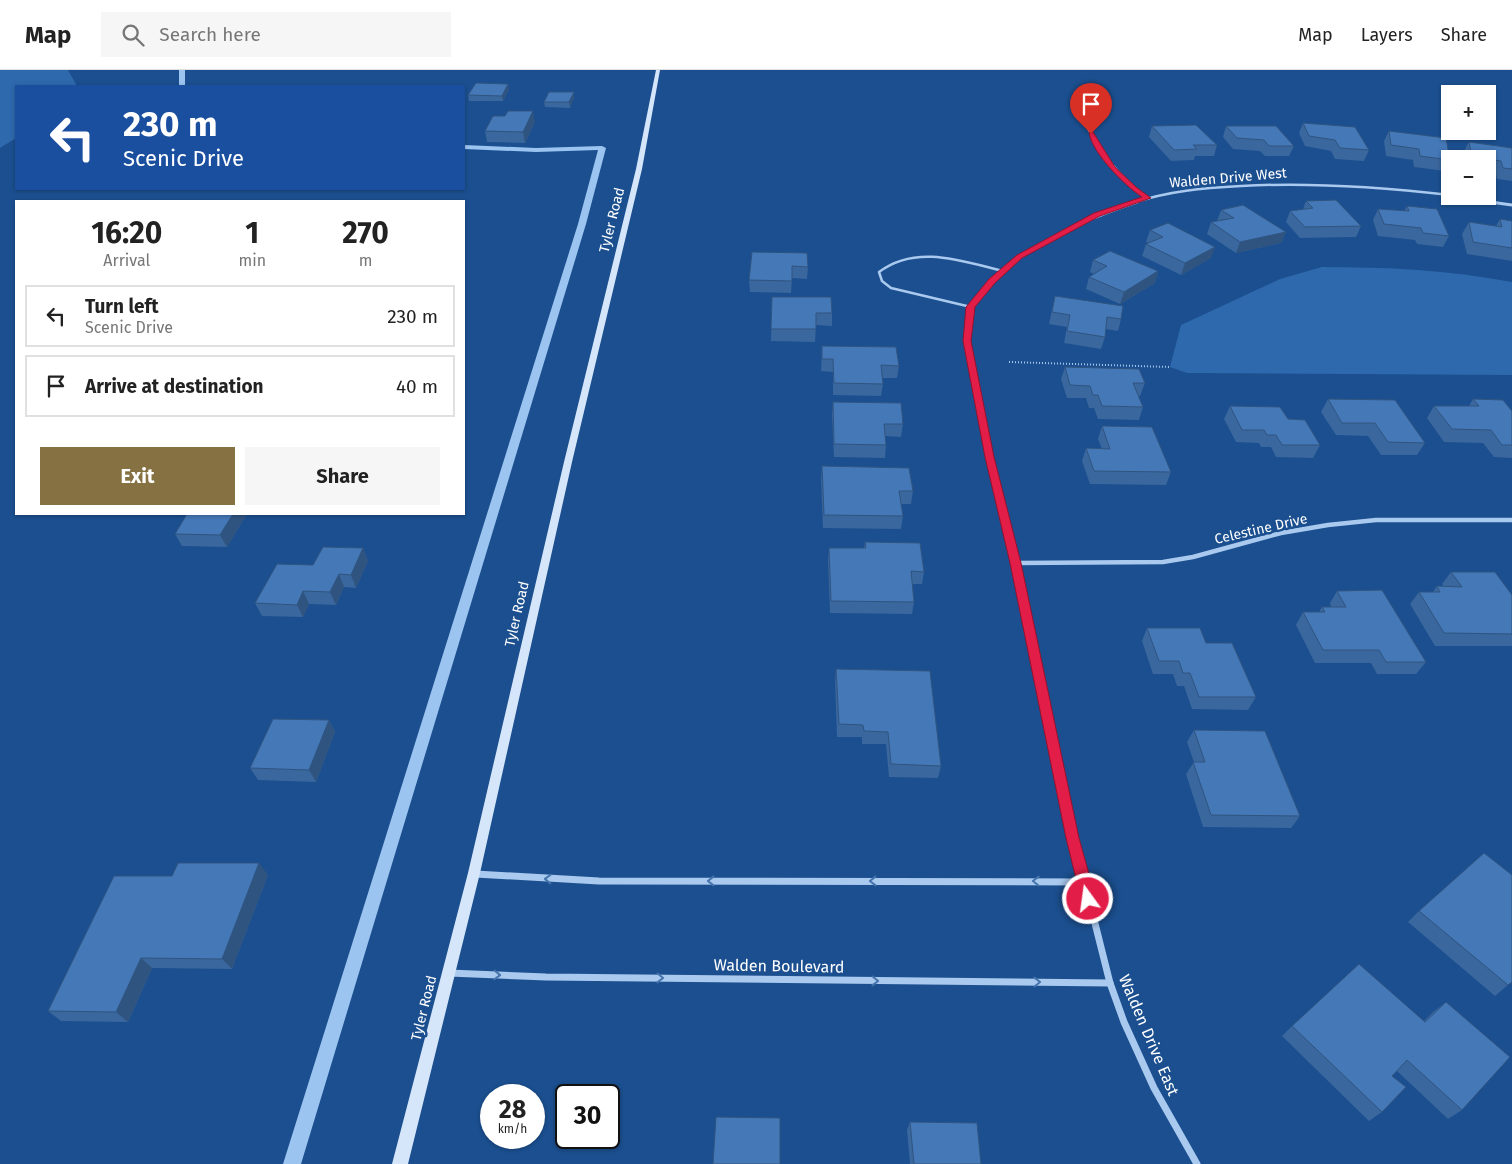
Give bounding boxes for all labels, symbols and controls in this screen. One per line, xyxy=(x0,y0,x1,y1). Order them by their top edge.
search box xyxy=(101,12,451,57)
text: Map xyxy=(25,21,71,49)
icon: search xyxy=(119,21,147,49)
text: Search here xyxy=(159,23,261,46)
text: Map xyxy=(1298,24,1333,46)
text: Layers xyxy=(1361,24,1413,46)
text: Share xyxy=(1441,24,1487,46)
pin xyxy=(1070,83,1112,134)
map controls xyxy=(1441,85,1496,205)
button: + xyxy=(1441,85,1496,140)
icon: arrive xyxy=(1077,90,1105,118)
text: 230 m xyxy=(123,103,217,145)
icon: left xyxy=(40,105,105,170)
text: Scenic Drive xyxy=(123,145,244,172)
button: − xyxy=(1441,150,1496,205)
street label: Walden Drive West xyxy=(1169,164,1288,192)
street label: Tyler Road xyxy=(596,186,628,254)
text: 16:20 xyxy=(91,215,162,251)
text: 1 xyxy=(245,215,259,251)
text: 270 xyxy=(342,215,389,251)
text: Arrival xyxy=(103,251,150,270)
text: min xyxy=(238,251,266,270)
text: m xyxy=(359,251,372,270)
text: Turn left xyxy=(85,295,159,318)
icon: left xyxy=(42,302,70,330)
text: 230 m xyxy=(387,305,438,328)
text: Scenic Drive xyxy=(85,318,173,337)
icon: arrive xyxy=(42,372,70,400)
text: Arrive at destination xyxy=(85,375,264,398)
text: 40 m xyxy=(396,375,438,398)
button: Exit xyxy=(40,447,235,505)
button: Share xyxy=(245,447,440,505)
street label: Celestine Drive xyxy=(1213,510,1309,548)
street label: Tyler Road xyxy=(501,580,533,648)
position arrow xyxy=(1061,872,1113,924)
one-way arrow xyxy=(544,873,552,884)
one-way arrow xyxy=(706,876,714,886)
one-way arrow xyxy=(869,876,876,886)
one-way arrow xyxy=(1031,876,1039,886)
street label: Walden Boulevard xyxy=(713,955,845,977)
one-way arrow xyxy=(494,970,501,980)
street label: Walden Drive East xyxy=(1115,972,1183,1099)
one-way arrow xyxy=(656,973,664,983)
street label: Tyler Road xyxy=(408,974,440,1042)
one-way arrow xyxy=(871,976,879,986)
one-way arrow xyxy=(1033,977,1041,988)
speed limit sign: 30 xyxy=(555,1084,620,1149)
text: 28 xyxy=(499,1095,526,1125)
text: km/h xyxy=(498,1122,527,1136)

